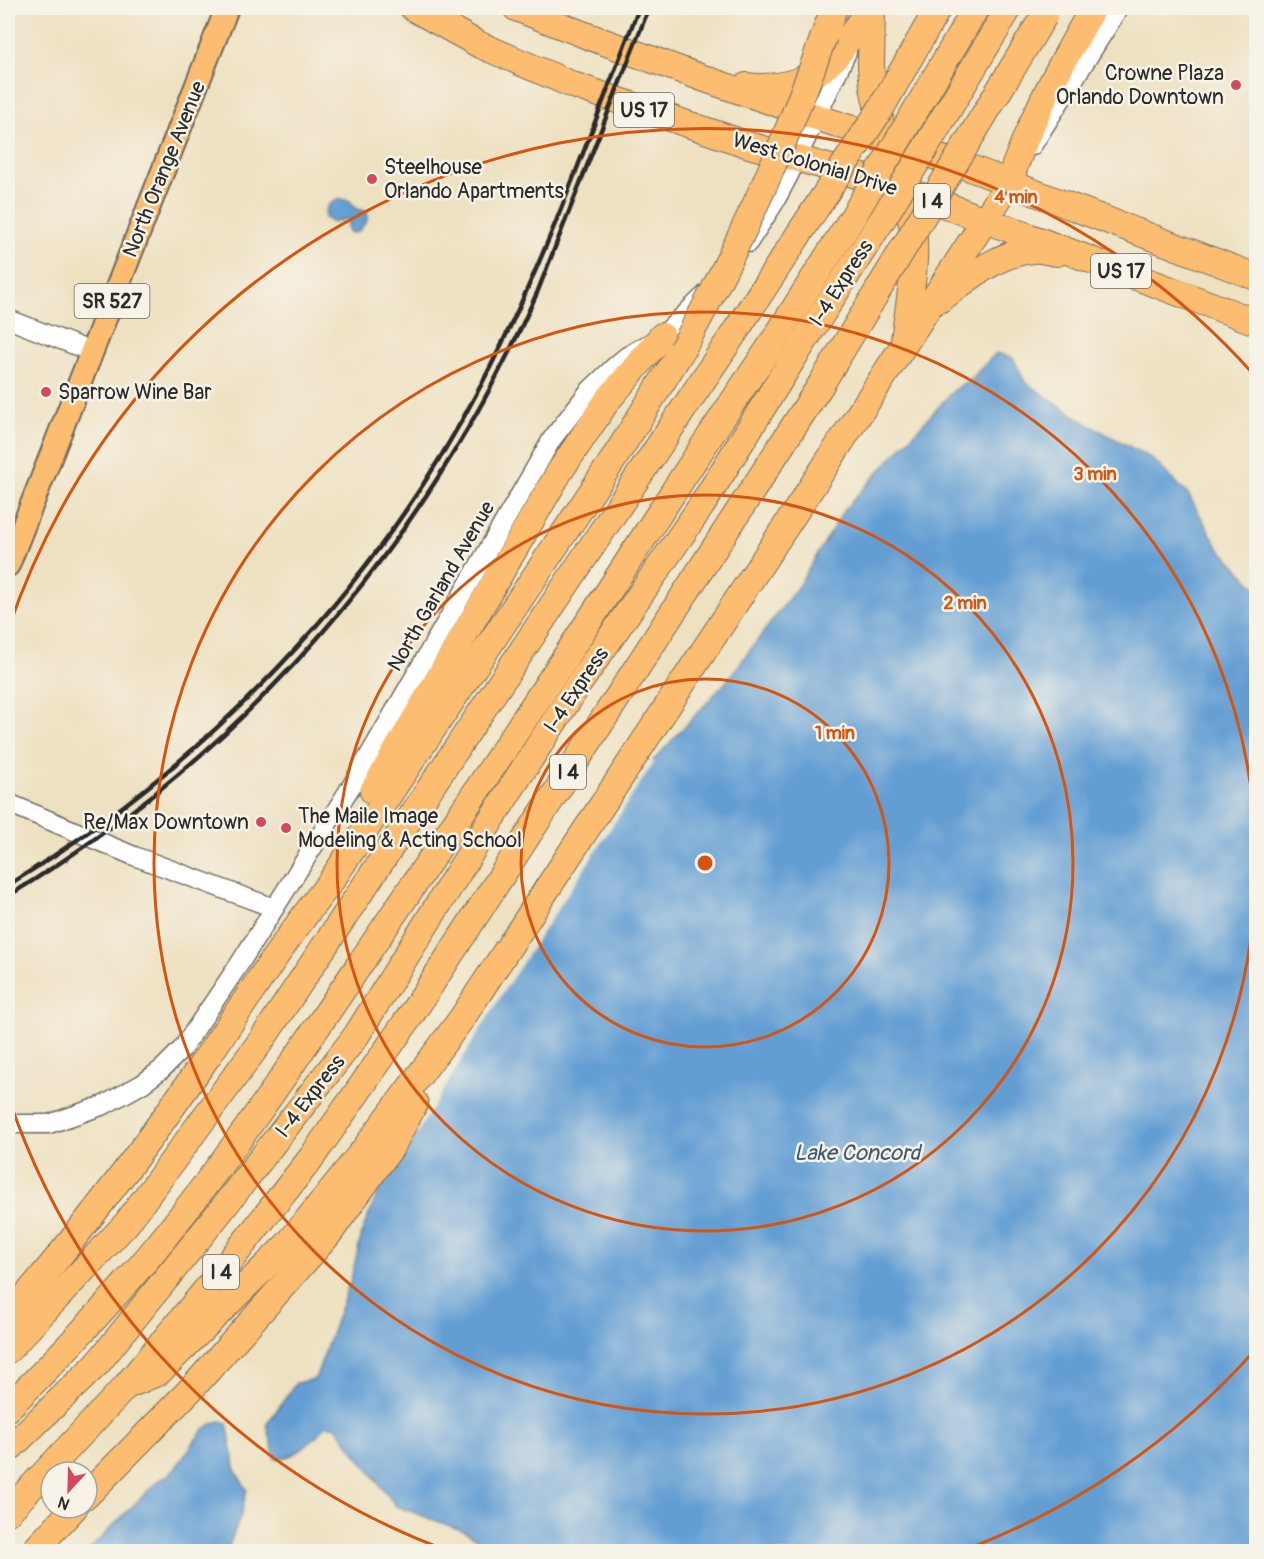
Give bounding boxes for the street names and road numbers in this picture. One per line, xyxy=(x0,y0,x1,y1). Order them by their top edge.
street label: North Orange Avenue xyxy=(117,77,212,261)
road number: US 17 xyxy=(614,93,674,127)
street label: West Colonial Drive xyxy=(729,127,901,203)
road number: I 4 xyxy=(914,184,950,218)
street label: I-4 Express xyxy=(803,234,880,332)
road number: US 17 xyxy=(1091,254,1151,288)
road number: SR 527 xyxy=(74,284,150,318)
street label: North Garland Avenue xyxy=(382,496,502,676)
street label: I-4 Express xyxy=(538,642,615,738)
road number: I 4 xyxy=(550,755,586,789)
street label: I-4 Express xyxy=(270,1049,352,1143)
road number: I 4 xyxy=(203,1255,239,1289)

